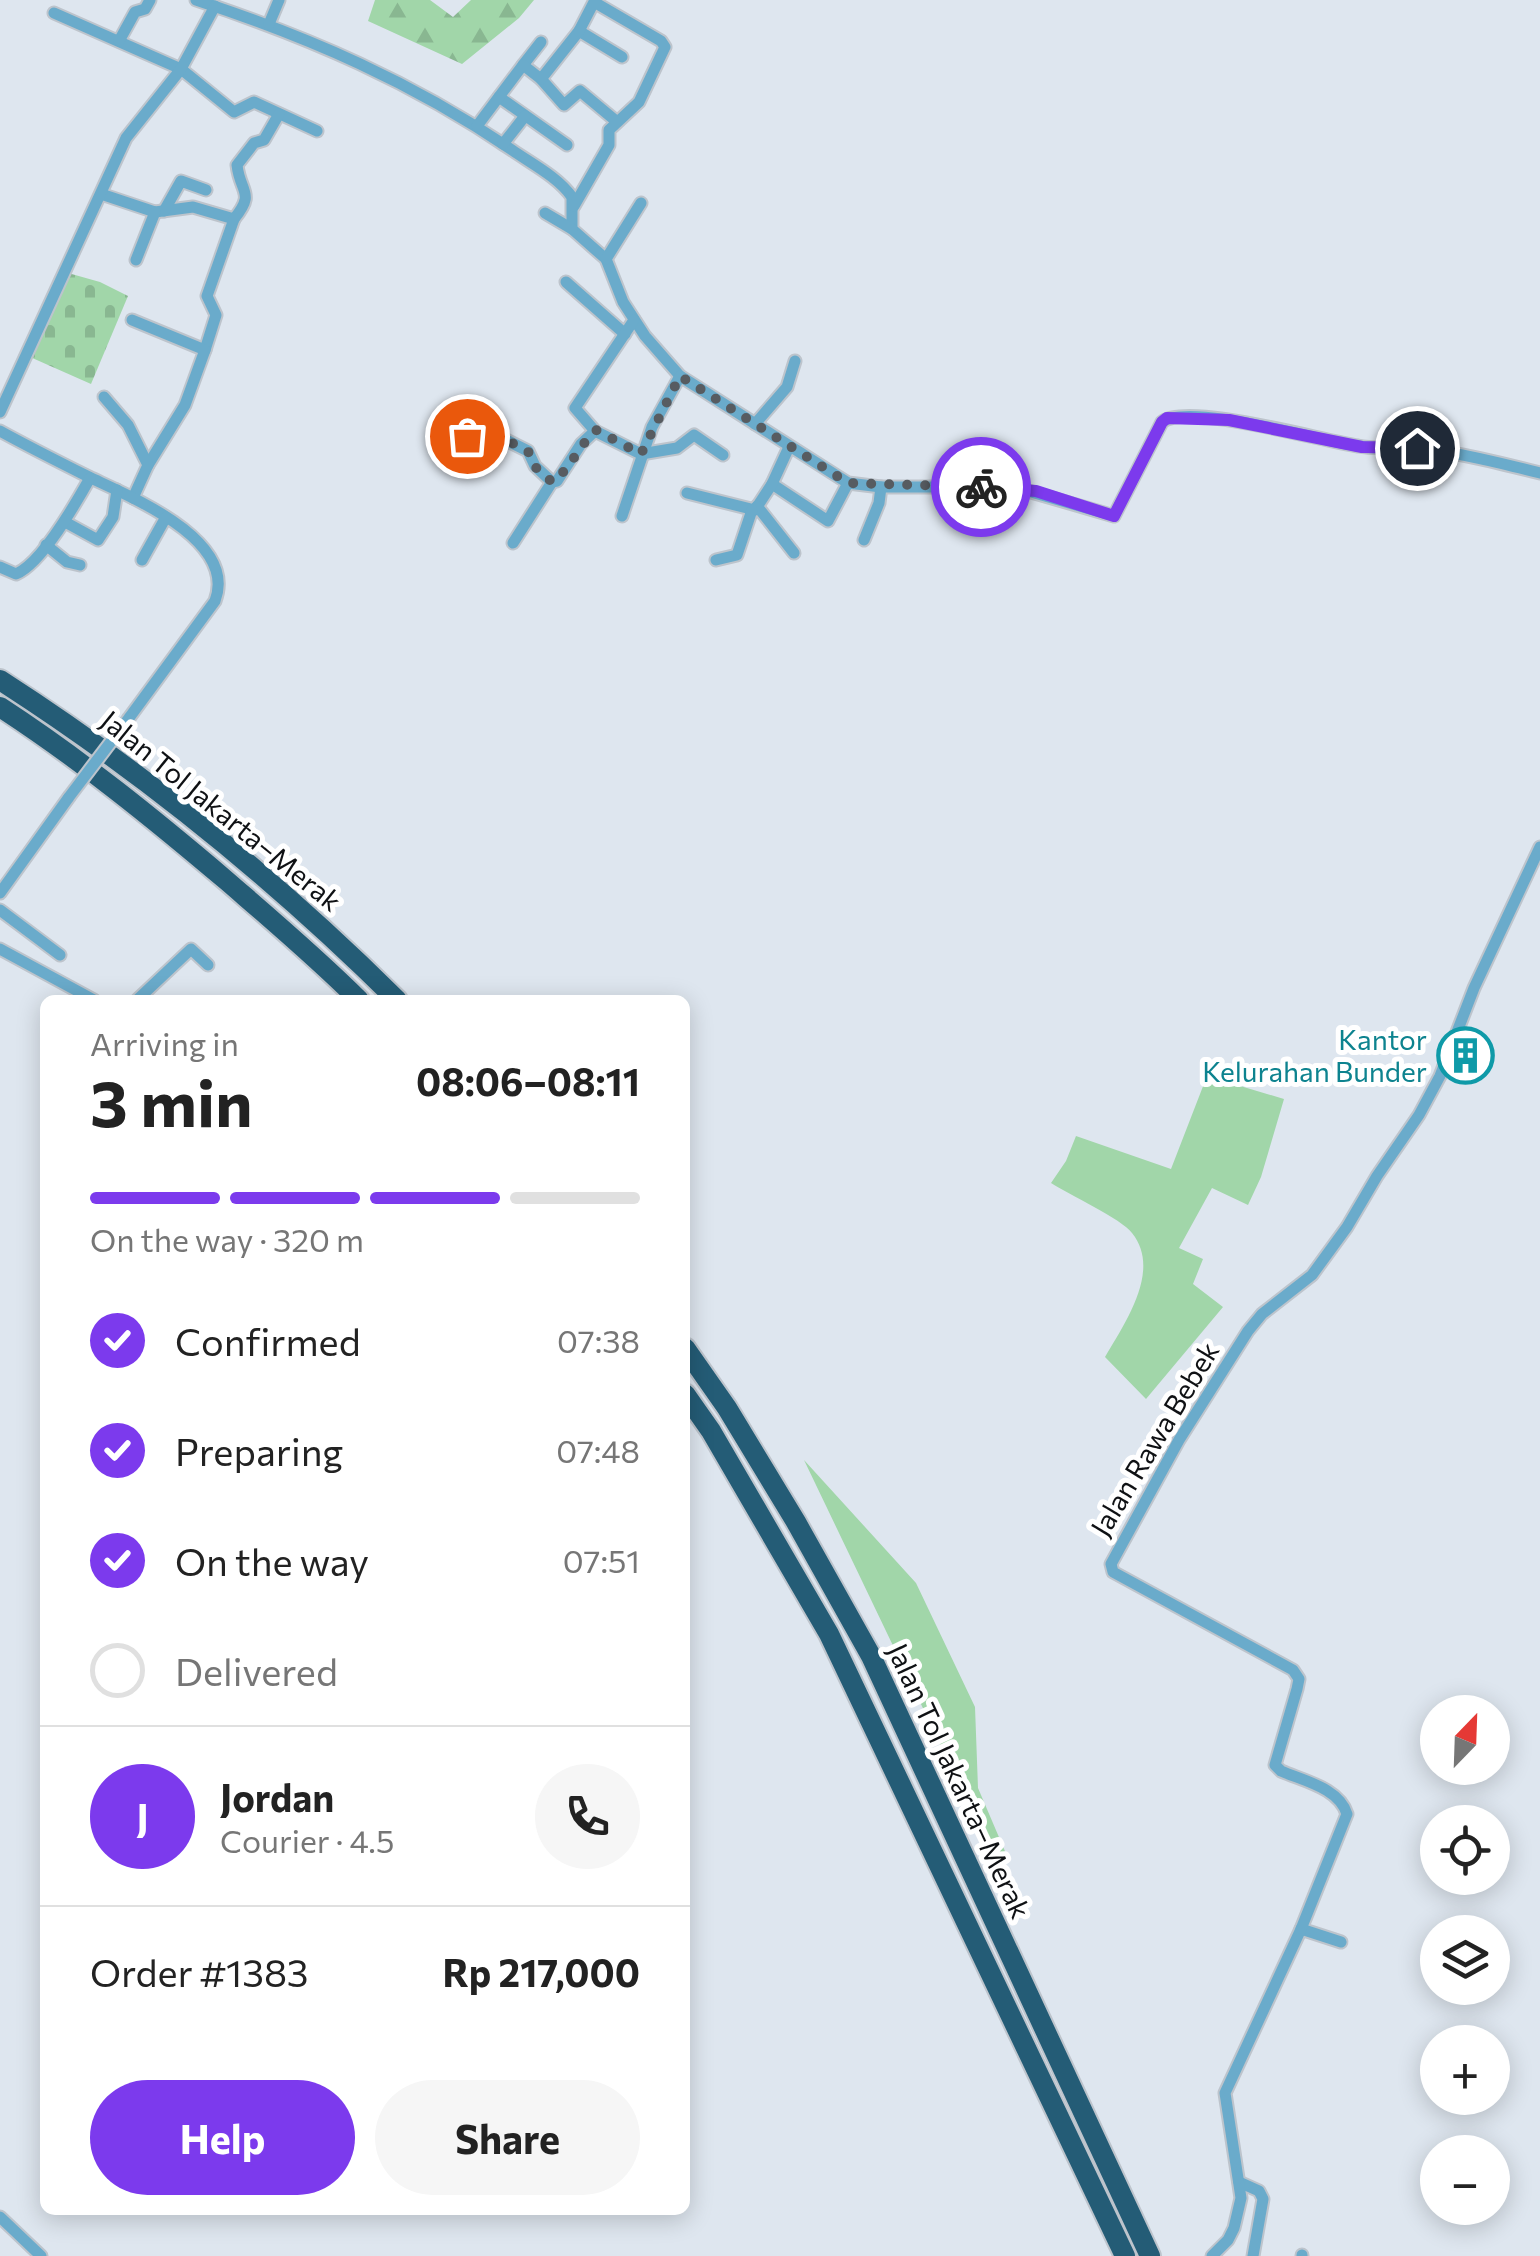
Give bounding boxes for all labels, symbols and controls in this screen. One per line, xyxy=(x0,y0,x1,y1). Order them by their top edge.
pin xyxy=(425,394,510,479)
pin xyxy=(1375,406,1460,491)
icon: bag xyxy=(440,409,495,464)
icon: home xyxy=(1390,421,1445,476)
courier xyxy=(931,437,1031,537)
icon: bike xyxy=(954,460,1009,515)
street label: Jalan Tol Jakarta–Merak xyxy=(95,703,349,918)
place label: Kantor Kelurahan Bunder xyxy=(1202,1022,1427,1088)
text: Arriving in xyxy=(90,1023,239,1063)
building icon: Kantor Kelurahan Bunder xyxy=(1436,1026,1496,1086)
text: 08:06–08:11 xyxy=(416,1057,640,1104)
text: 3 min xyxy=(90,1061,253,1140)
text: On the way · 320 m xyxy=(90,1219,364,1259)
icon: check xyxy=(90,1313,145,1368)
text: Confirmed xyxy=(175,1317,361,1364)
text: 07:38 xyxy=(557,1320,640,1360)
street label: Jalan Rawa Bebek xyxy=(1083,1335,1225,1542)
icon: check xyxy=(90,1423,145,1478)
text: Preparing xyxy=(175,1427,343,1474)
text: 07:48 xyxy=(556,1430,640,1470)
icon: check xyxy=(90,1533,145,1588)
text: On the way xyxy=(175,1537,369,1584)
text: 07:51 xyxy=(563,1540,640,1580)
street label: Jalan Tol Jakarta–Merak xyxy=(881,1638,1039,1923)
text: Delivered xyxy=(175,1647,338,1694)
north arrow xyxy=(1420,1695,1510,1785)
map controls xyxy=(1420,1695,1510,2225)
button: phone xyxy=(535,1764,640,1869)
text: Jordan xyxy=(220,1773,334,1820)
text: J xyxy=(136,1793,149,1840)
button: locate xyxy=(1420,1805,1510,1895)
text: Courier · 4.5 xyxy=(220,1820,394,1860)
button: layers xyxy=(1420,1915,1510,2005)
text: Order #1383 xyxy=(90,1948,309,1995)
text: Rp 217,000 xyxy=(443,1948,640,1995)
button: + xyxy=(1420,2025,1510,2115)
button: Help xyxy=(90,2080,355,2195)
button: Share xyxy=(375,2080,640,2195)
button: − xyxy=(1420,2135,1510,2225)

